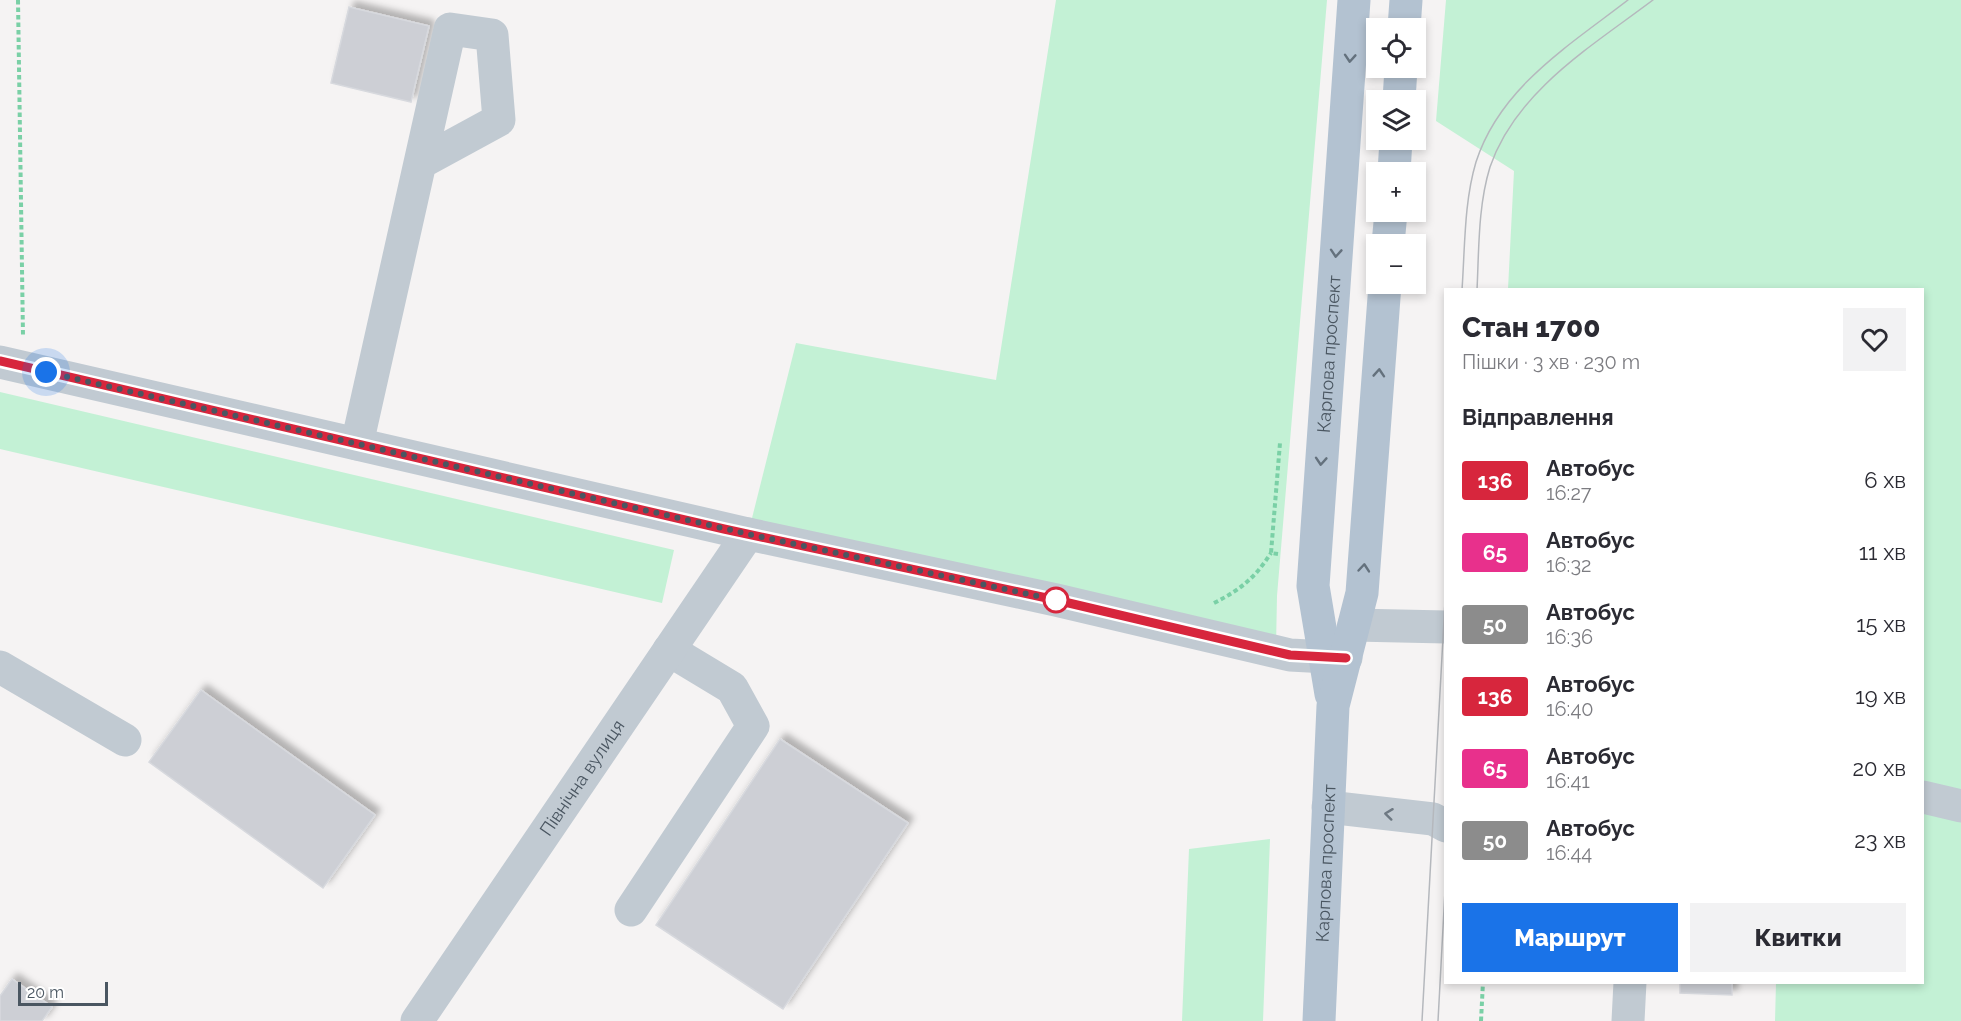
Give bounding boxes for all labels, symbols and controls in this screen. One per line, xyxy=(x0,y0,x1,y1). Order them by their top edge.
map controls xyxy=(1366,18,1426,294)
button: locate xyxy=(1366,18,1426,78)
one-way arrow xyxy=(1344,54,1357,63)
button: layers xyxy=(1366,90,1426,150)
button: + xyxy=(1366,162,1426,222)
button: − xyxy=(1366,234,1426,294)
one-way arrow xyxy=(1330,248,1343,257)
street label: Карпова проспект xyxy=(1313,274,1345,434)
button: heart xyxy=(1843,308,1906,371)
text: Стан 1700 xyxy=(1462,311,1600,344)
text: Пішки · 3 хв · 230 m xyxy=(1462,350,1640,374)
your location xyxy=(31,357,61,387)
one-way arrow xyxy=(1372,369,1385,378)
text: Відправлення xyxy=(1462,404,1614,430)
text: Автобус xyxy=(1546,455,1635,481)
one-way arrow xyxy=(1315,457,1328,466)
text: 6 хв xyxy=(1864,467,1906,493)
text: 136 xyxy=(1478,468,1512,493)
text: 16:27 xyxy=(1546,481,1592,505)
text: Автобус xyxy=(1546,527,1635,553)
text: 11 хв xyxy=(1859,539,1906,565)
text: 65 xyxy=(1483,540,1507,565)
text: 16:32 xyxy=(1546,553,1591,577)
one-way arrow xyxy=(1357,563,1370,572)
unlabelled marker xyxy=(1043,587,1069,613)
text: Автобус xyxy=(1546,599,1635,625)
text: 15 хв xyxy=(1856,611,1906,637)
text: 50 xyxy=(1483,612,1507,637)
text: 16:36 xyxy=(1546,625,1593,649)
text: Автобус xyxy=(1546,671,1635,697)
text: 19 хв xyxy=(1855,683,1906,709)
text: 136 xyxy=(1478,684,1512,709)
text: 16:40 xyxy=(1546,697,1594,721)
street label: Північна вулиця xyxy=(535,716,629,839)
text: Автобус xyxy=(1546,743,1635,769)
text: 20 хв xyxy=(1853,755,1906,781)
text: 65 xyxy=(1483,756,1507,781)
text: 16:41 xyxy=(1546,769,1590,793)
street label: Карпова проспект xyxy=(1312,783,1340,943)
one-way arrow xyxy=(1385,808,1394,821)
text: Автобус xyxy=(1546,815,1635,841)
text: 23 хв xyxy=(1854,827,1906,853)
text: 50 xyxy=(1483,828,1507,853)
text: 16:44 xyxy=(1546,841,1592,865)
button: Маршрут xyxy=(1462,903,1678,972)
button: Квитки xyxy=(1690,903,1906,972)
scale bar xyxy=(18,979,108,1006)
text: 20 m xyxy=(27,983,64,1002)

